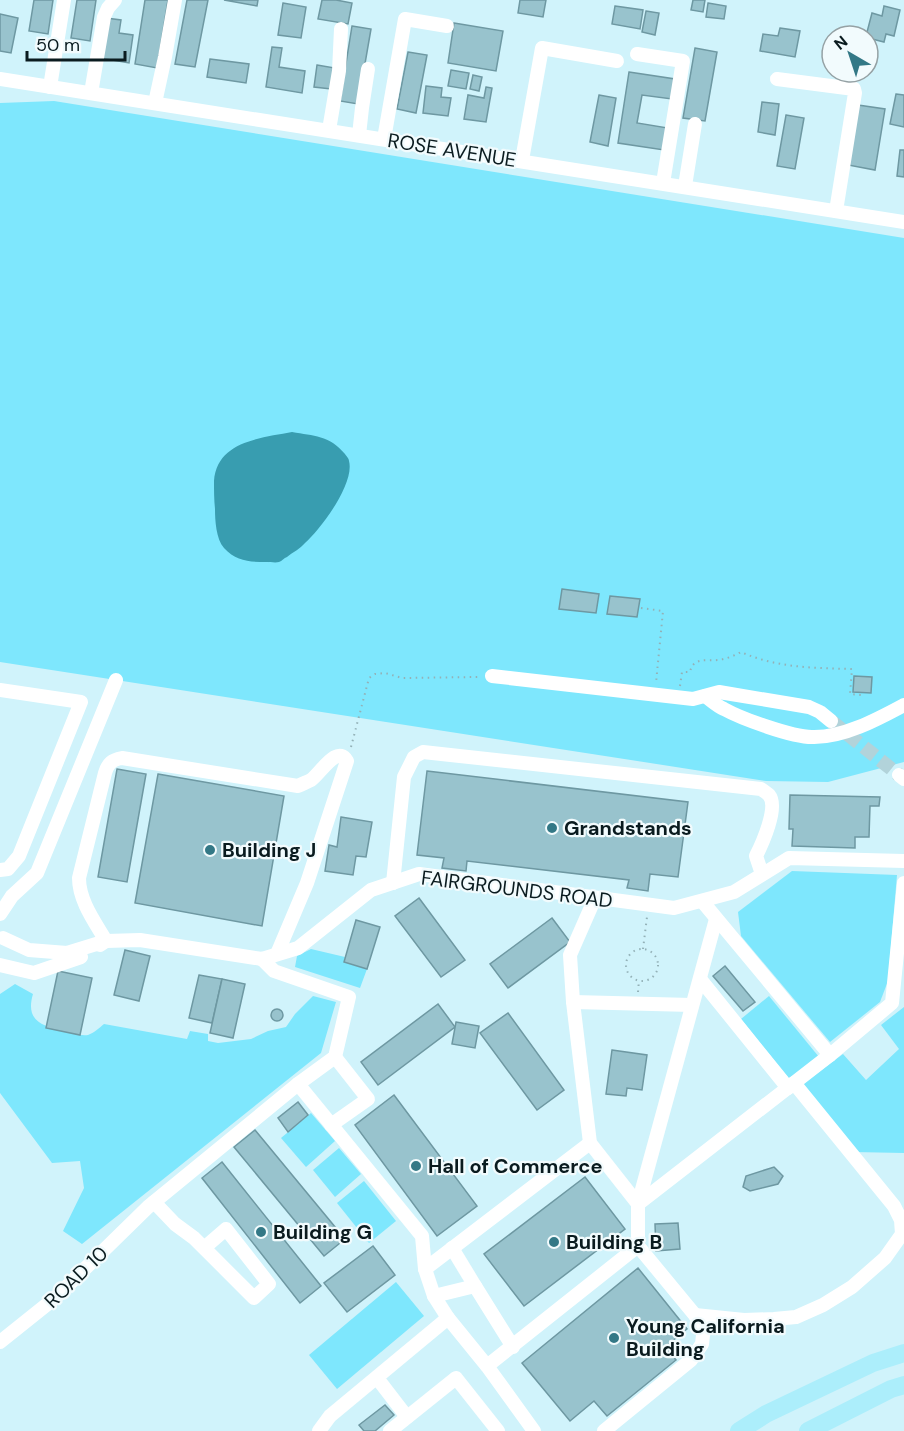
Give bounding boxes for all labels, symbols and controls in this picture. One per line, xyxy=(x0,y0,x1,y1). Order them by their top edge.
scale bar xyxy=(27,24,124,62)
north arrow xyxy=(820,24,880,84)
text: N xyxy=(830,31,852,55)
text: 50 m xyxy=(36,33,80,57)
street label: ROSE AVENUE xyxy=(386,127,518,173)
place label: Grandstands xyxy=(564,815,692,841)
marker: Grandstands xyxy=(545,821,559,835)
place label: Building J xyxy=(222,837,316,863)
marker: Building J xyxy=(203,843,217,857)
street label: FAIRGROUNDS ROAD xyxy=(420,864,614,914)
place label: Hall of Commerce xyxy=(428,1153,603,1179)
marker: Hall of Commerce xyxy=(409,1159,423,1173)
place label: Building G xyxy=(273,1219,372,1245)
marker: Building G xyxy=(254,1225,268,1239)
place label: Building B xyxy=(566,1229,662,1255)
marker: Building B xyxy=(547,1235,561,1249)
street label: ROAD 10 xyxy=(39,1240,113,1314)
place label: Young California Building xyxy=(626,1313,785,1362)
marker: Young California Building xyxy=(607,1331,621,1345)

